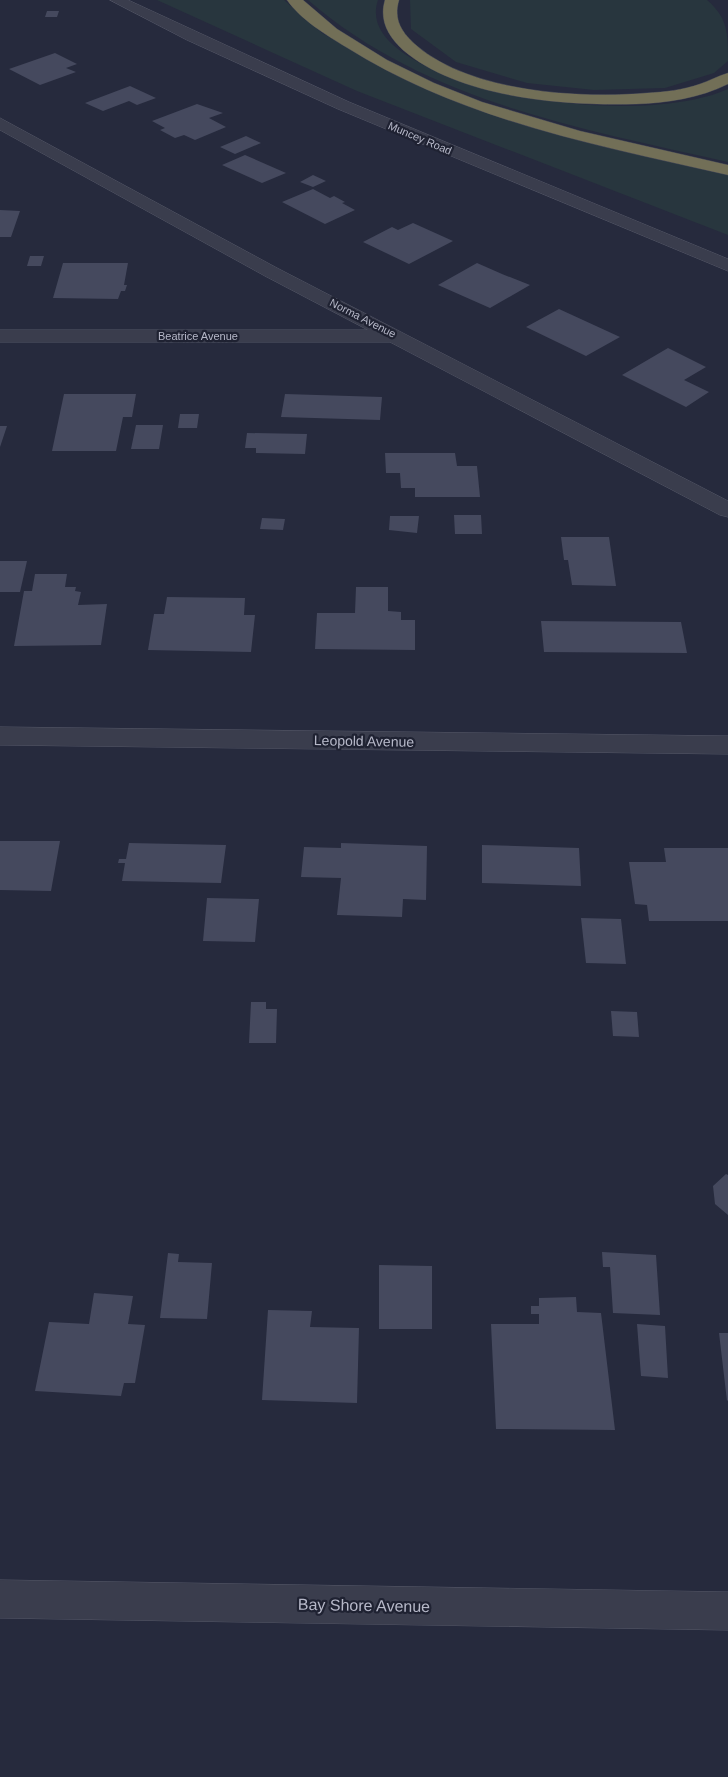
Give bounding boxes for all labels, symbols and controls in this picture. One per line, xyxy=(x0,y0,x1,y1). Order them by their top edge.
street label: Muncey Road xyxy=(386,119,454,157)
street label: Norma Avenue xyxy=(328,296,398,340)
street label: Beatrice Avenue xyxy=(158,330,238,342)
street label: Leopold Avenue xyxy=(314,732,414,750)
street label: Bay Shore Avenue xyxy=(298,1596,430,1615)

